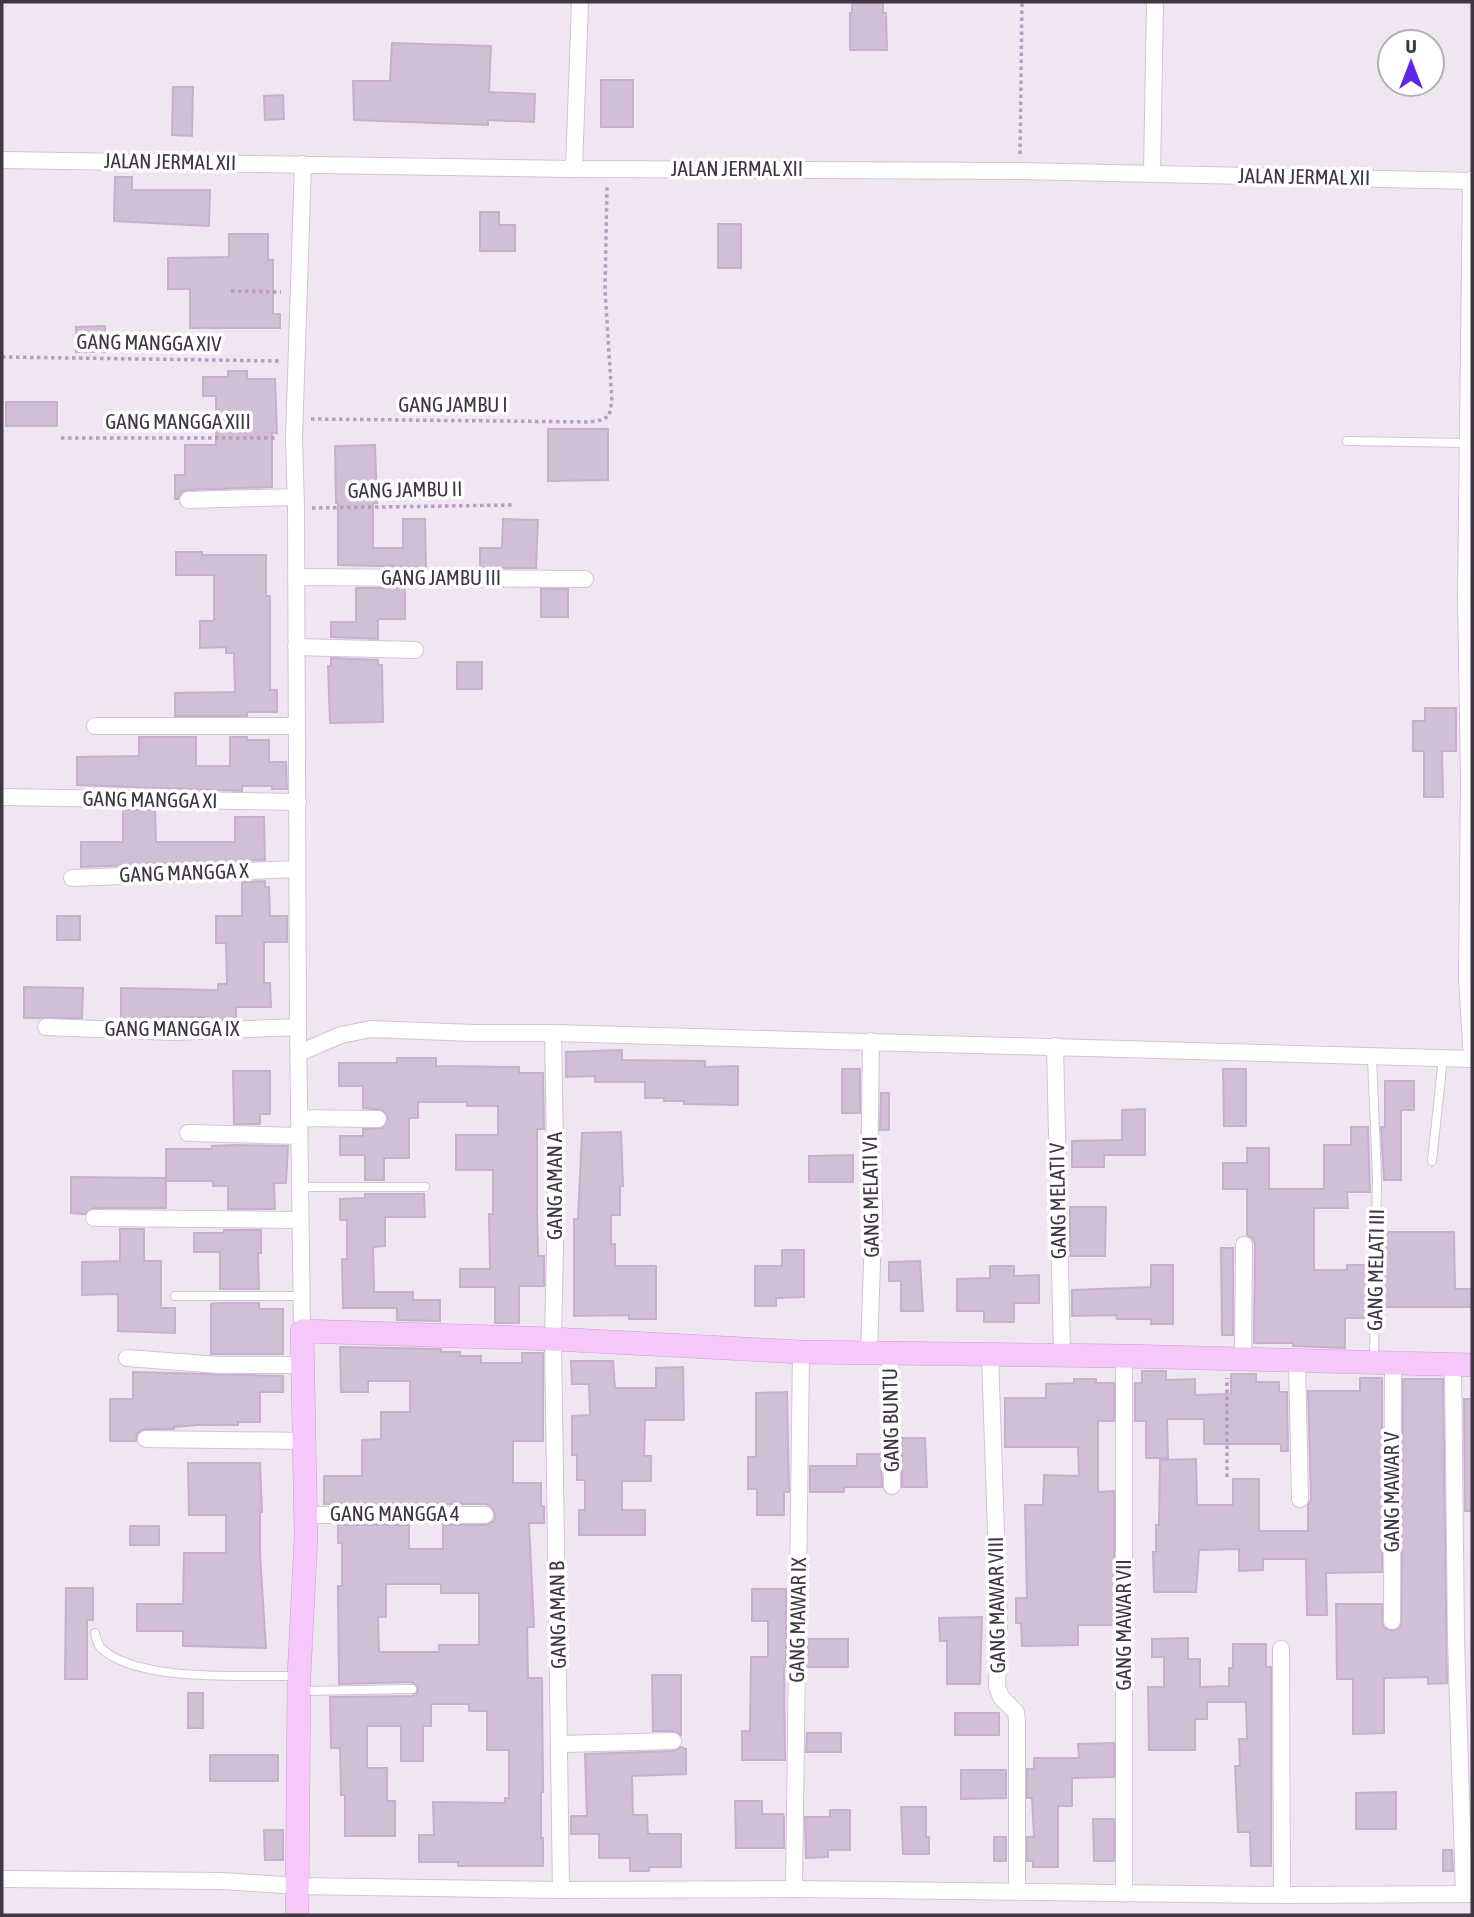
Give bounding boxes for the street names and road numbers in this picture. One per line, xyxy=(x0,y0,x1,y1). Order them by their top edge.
street label: JALAN JERMAL XII xyxy=(104,148,236,174)
street label: JALAN JERMAL XII xyxy=(671,156,803,180)
street label: JALAN JERMAL XII xyxy=(1238,163,1370,189)
street label: GANG MANGGA XIV xyxy=(76,329,222,355)
street label: GANG JAMBU I xyxy=(398,392,508,416)
street label: GANG MANGGA XIII xyxy=(105,409,251,433)
street label: GANG JAMBU II xyxy=(347,476,463,502)
street label: GANG JAMBU III xyxy=(381,565,501,589)
street label: GANG MANGGA XI xyxy=(82,786,218,812)
street label: GANG MANGGA X xyxy=(119,858,250,886)
street label: GANG MANGGA IX xyxy=(105,1016,240,1040)
street label: GANG AMAN A xyxy=(542,1131,566,1240)
street label: GANG MELATI VI xyxy=(857,1136,883,1258)
street label: GANG MELATI V xyxy=(1044,1142,1070,1259)
street label: GANG MELATI III xyxy=(1362,1209,1388,1331)
street label: GANG BUNTU xyxy=(877,1368,903,1472)
street label: GANG MAWAR V xyxy=(1379,1431,1403,1552)
street label: GANG MANGGA 4 xyxy=(330,1501,460,1525)
street label: GANG MAWAR VIII xyxy=(983,1537,1009,1674)
street label: GANG MAWAR IX xyxy=(784,1557,810,1683)
street label: GANG MAWAR VII xyxy=(1111,1559,1135,1691)
street label: GANG AMAN B xyxy=(544,1561,570,1669)

